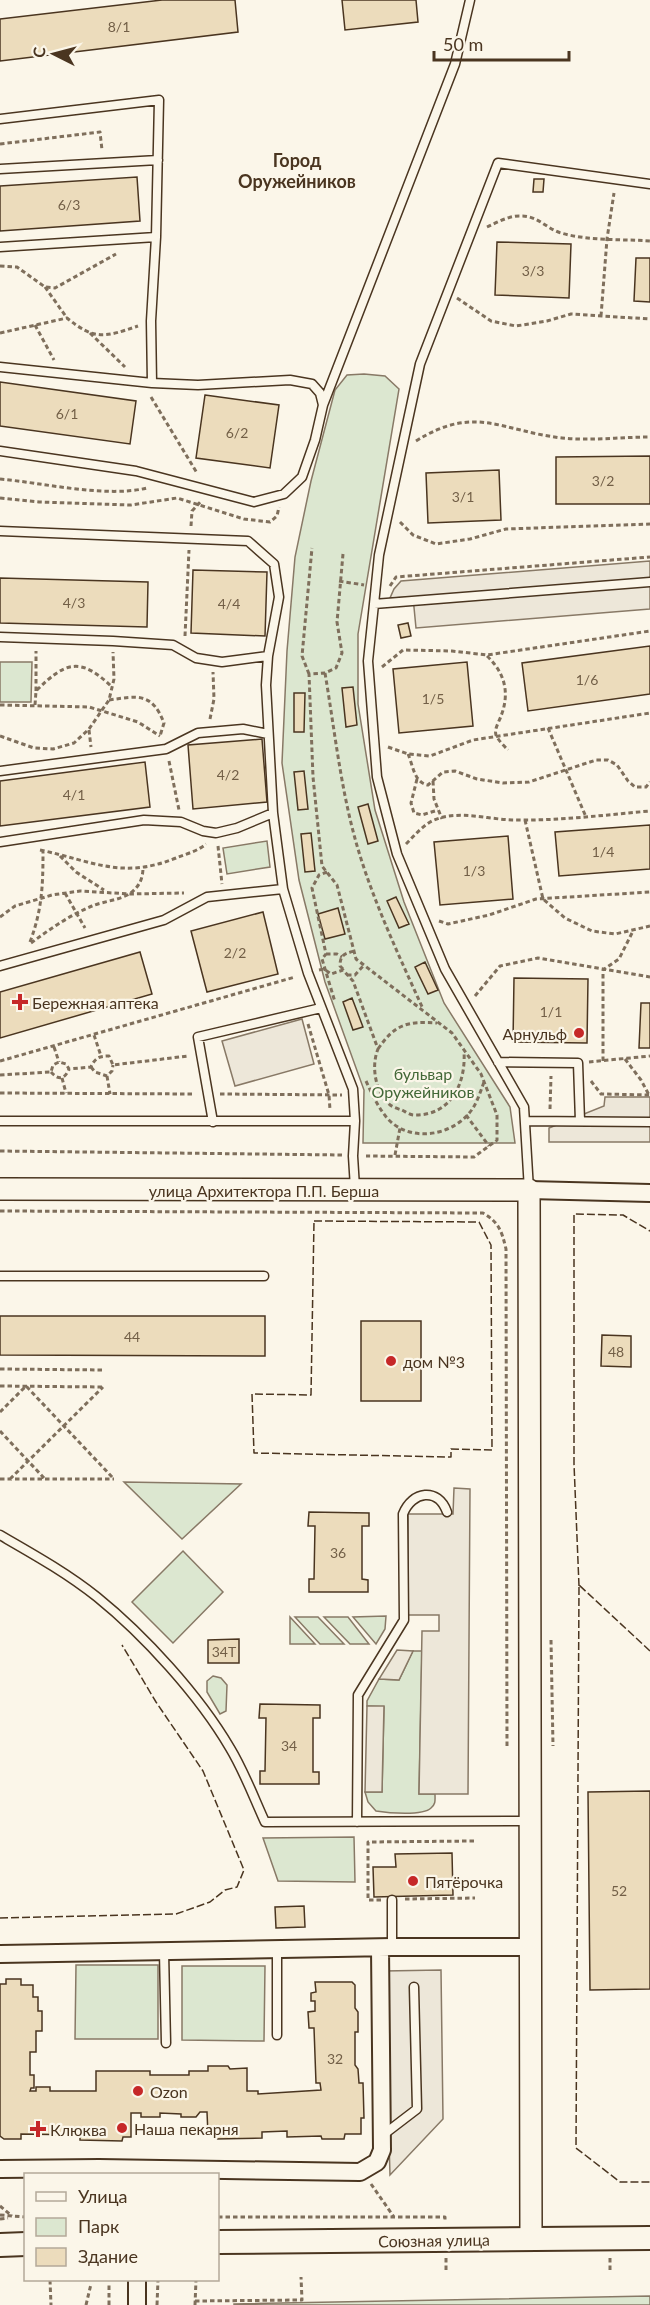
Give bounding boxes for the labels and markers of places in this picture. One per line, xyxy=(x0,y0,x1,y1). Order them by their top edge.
place label: Бережная аптека xyxy=(32,993,159,1012)
marker: Бережная аптека xyxy=(13,995,27,1009)
place label: Арнульф xyxy=(502,1024,567,1043)
marker: Арнульф xyxy=(572,1026,586,1040)
place label: дом №3 xyxy=(403,1352,465,1371)
marker: дом №3 xyxy=(384,1354,398,1368)
place label: Пятёрочка xyxy=(425,1872,503,1891)
marker: Пятёрочка xyxy=(406,1874,420,1888)
place label: Ozon xyxy=(150,2082,188,2101)
marker: Ozon xyxy=(131,2084,145,2098)
place label: Наша пекарня xyxy=(134,2119,239,2138)
place label: Клюква xyxy=(50,2120,107,2139)
marker: Наша пекарня xyxy=(115,2121,129,2135)
marker: Клюква xyxy=(31,2122,45,2136)

